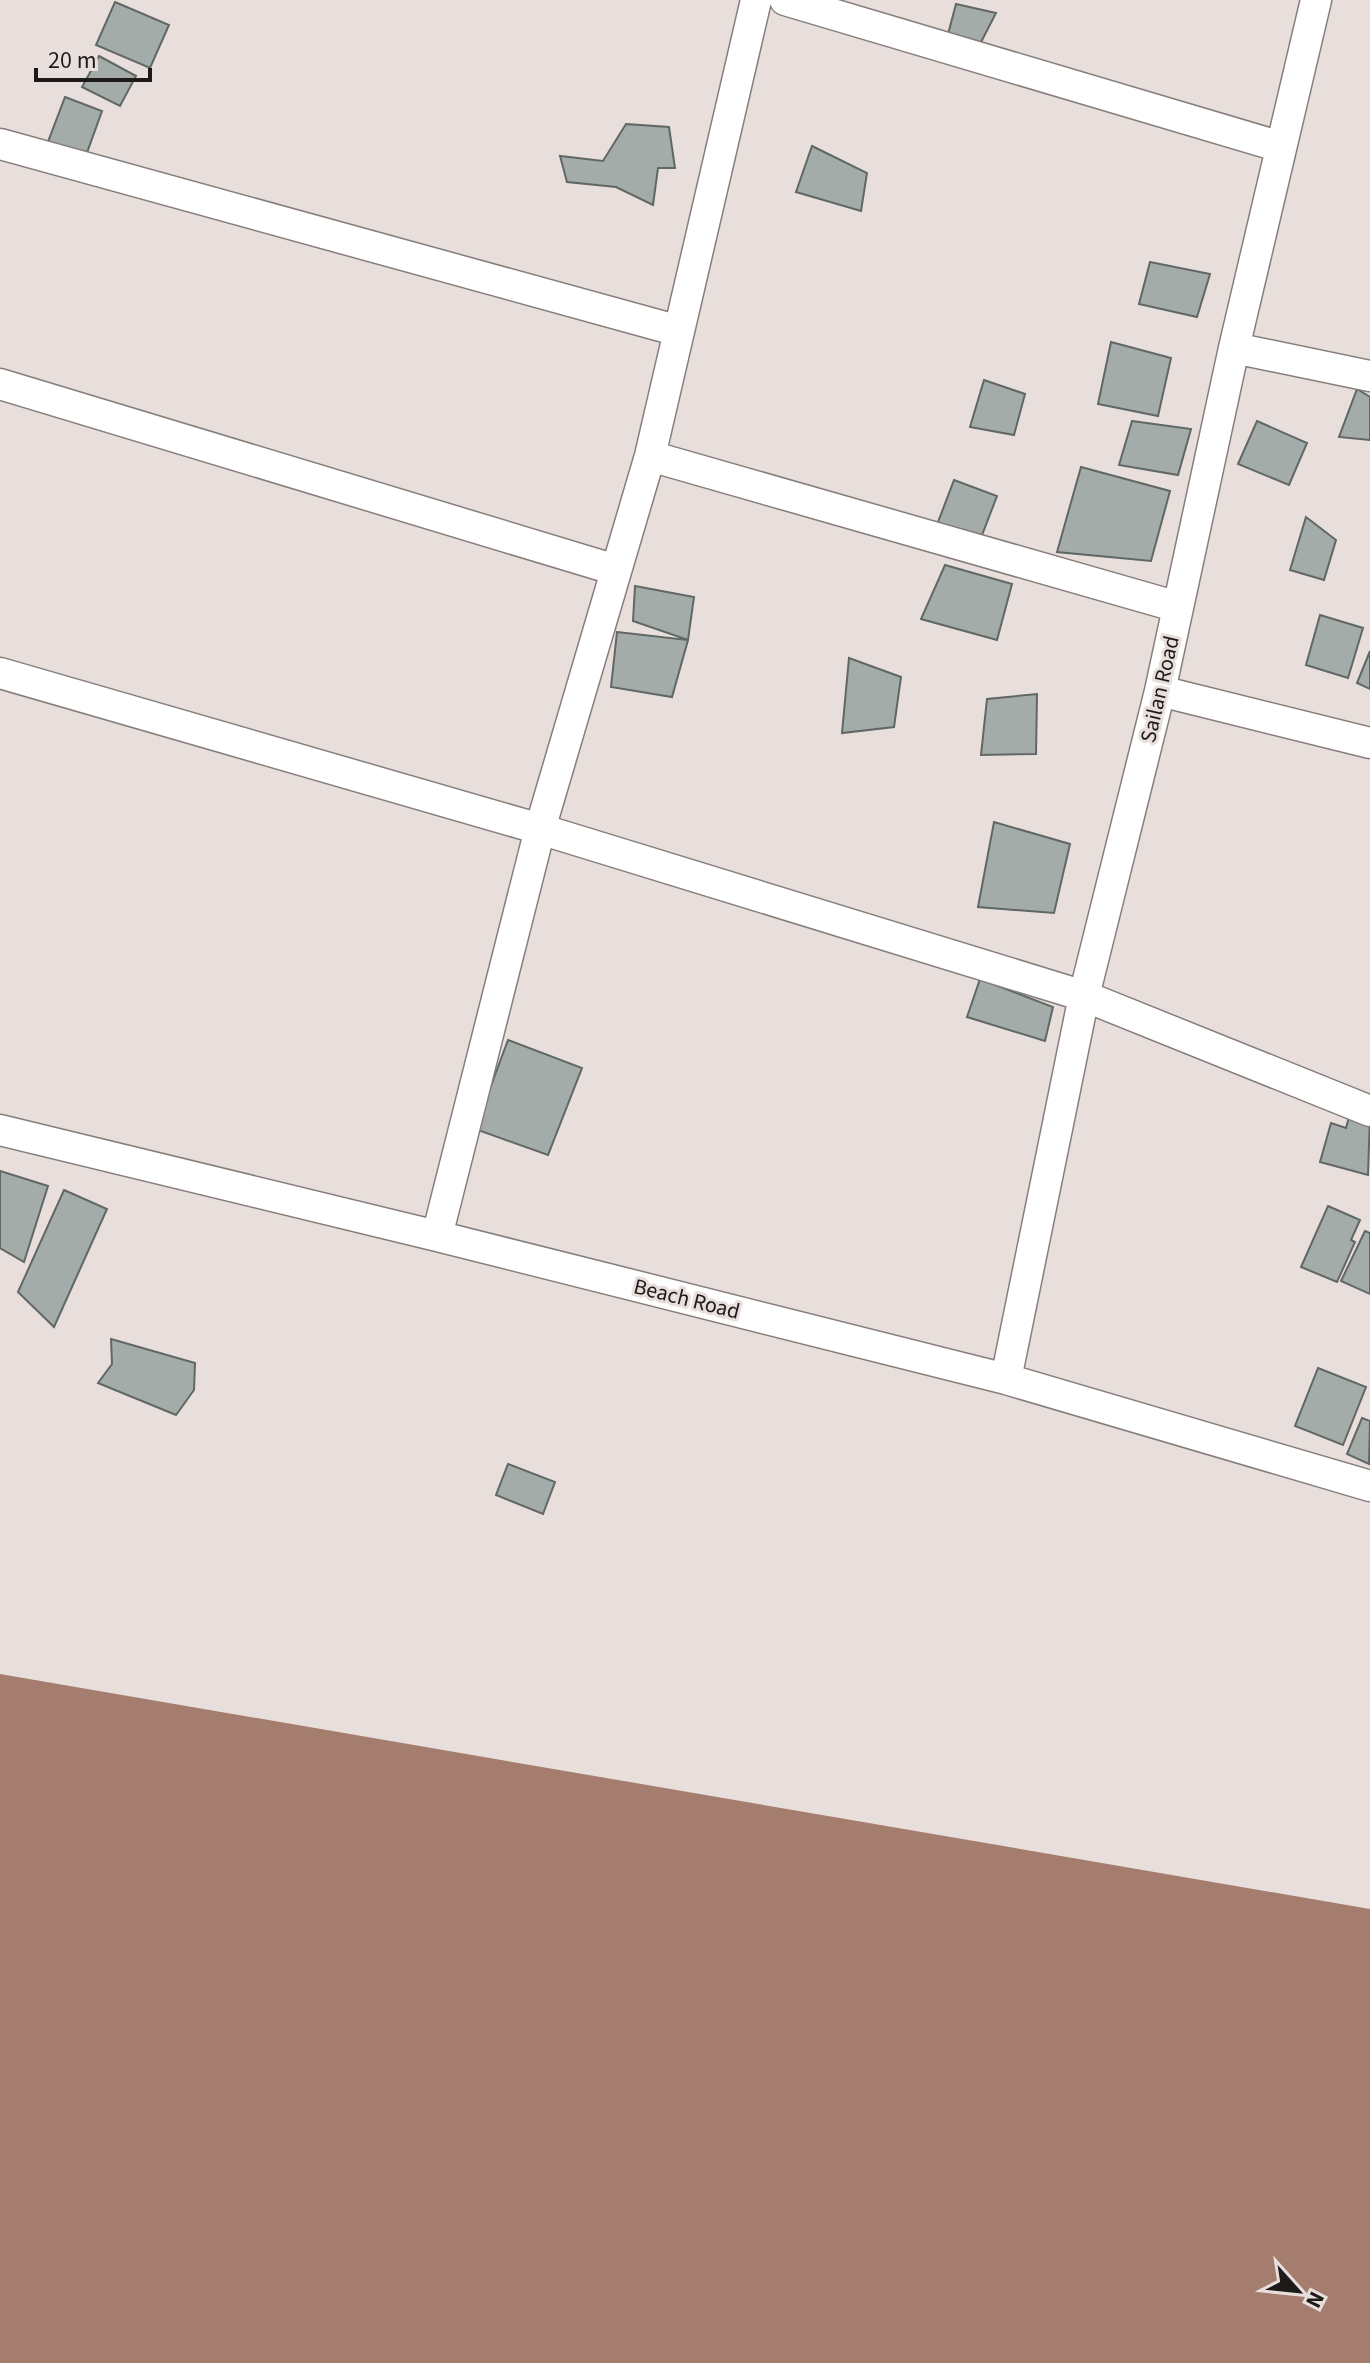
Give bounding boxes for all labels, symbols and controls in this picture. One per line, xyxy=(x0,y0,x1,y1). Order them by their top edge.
scale bar xyxy=(36,32,150,82)
text: 20 m xyxy=(48,43,97,78)
street label: Sailan Road xyxy=(1132,633,1188,746)
street label: Beach Road xyxy=(630,1270,743,1328)
north arrow xyxy=(1258,2251,1338,2331)
text: N xyxy=(1297,2286,1333,2313)

